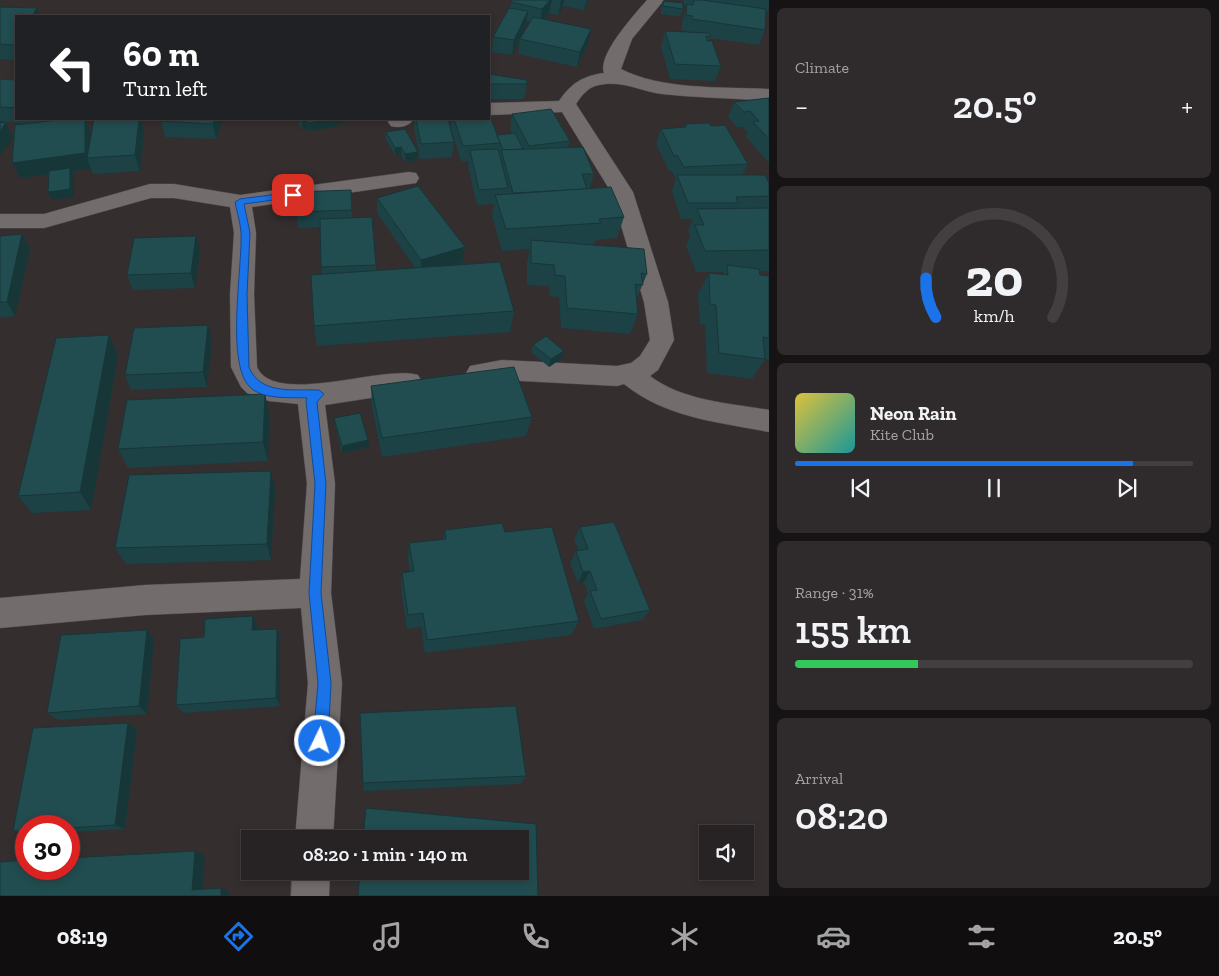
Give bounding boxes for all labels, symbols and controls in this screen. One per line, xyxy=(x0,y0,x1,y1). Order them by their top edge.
text: 60 m xyxy=(123,33,199,75)
icon: left xyxy=(40,35,105,100)
text: Climate xyxy=(795,58,849,77)
text: Turn left xyxy=(123,75,207,102)
text: 20.5° xyxy=(952,82,1037,128)
text: − xyxy=(795,90,808,123)
text: + xyxy=(1181,90,1193,123)
pin xyxy=(272,174,314,216)
icon: arrive xyxy=(279,181,307,209)
text: 20 xyxy=(965,247,1023,309)
text: km/h xyxy=(974,305,1014,327)
text: Neon Rain xyxy=(870,402,957,425)
text: Kite Club xyxy=(870,425,934,444)
icon: previous xyxy=(847,474,875,502)
icon: pause xyxy=(980,474,1008,502)
icon: next xyxy=(1113,474,1141,502)
text: Range · 31% xyxy=(795,583,874,602)
text: 155 km xyxy=(795,607,911,653)
position arrow xyxy=(293,714,345,766)
text: Arrival xyxy=(795,769,843,788)
text: 08:20 xyxy=(795,793,888,839)
speed limit sign: 30 xyxy=(15,815,80,880)
map controls xyxy=(699,825,754,880)
button: sound xyxy=(699,825,754,880)
text: 08:20 · 1 min · 140 m xyxy=(303,843,467,866)
icon: directions xyxy=(221,919,256,954)
icon: music xyxy=(370,919,405,954)
icon: phone xyxy=(518,919,553,954)
icon: climate xyxy=(667,919,702,954)
icon: car xyxy=(816,919,851,954)
icon: filters xyxy=(964,919,999,954)
text: 08:19 xyxy=(57,923,107,950)
text: 20.5° xyxy=(1113,923,1162,950)

